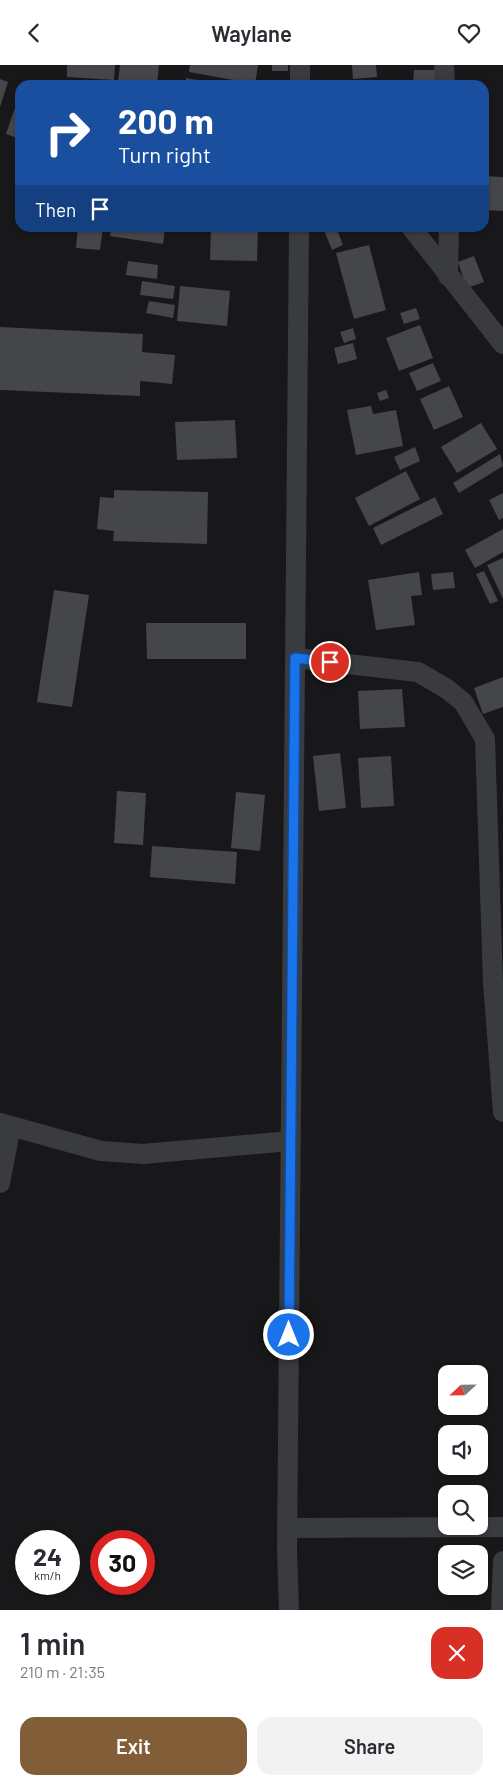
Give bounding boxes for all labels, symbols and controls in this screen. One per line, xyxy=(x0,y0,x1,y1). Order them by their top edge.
icon: back xyxy=(20,19,48,47)
icon: heart xyxy=(455,19,483,47)
text: Waylane xyxy=(211,20,292,46)
text: 200 m xyxy=(118,99,214,141)
icon: right xyxy=(35,100,100,165)
text: Turn right xyxy=(118,141,211,167)
icon: arrive xyxy=(86,195,114,223)
text: Then xyxy=(35,198,76,221)
pin xyxy=(309,641,351,683)
icon: arrive xyxy=(316,648,344,676)
position arrow xyxy=(262,1308,314,1360)
north arrow xyxy=(438,1365,488,1415)
map controls xyxy=(438,1365,488,1595)
button: sound xyxy=(438,1425,488,1475)
button: search xyxy=(438,1485,488,1535)
speed limit sign: 30 xyxy=(90,1530,155,1595)
text: 24 xyxy=(33,1541,62,1571)
button: layers xyxy=(438,1545,488,1595)
text: km/h xyxy=(34,1568,61,1582)
text: 1 min xyxy=(20,1625,85,1661)
button: close xyxy=(431,1627,483,1679)
text: 210 m · 21:35 xyxy=(20,1662,105,1681)
button: Exit xyxy=(20,1717,247,1775)
button: Share xyxy=(257,1717,483,1775)

